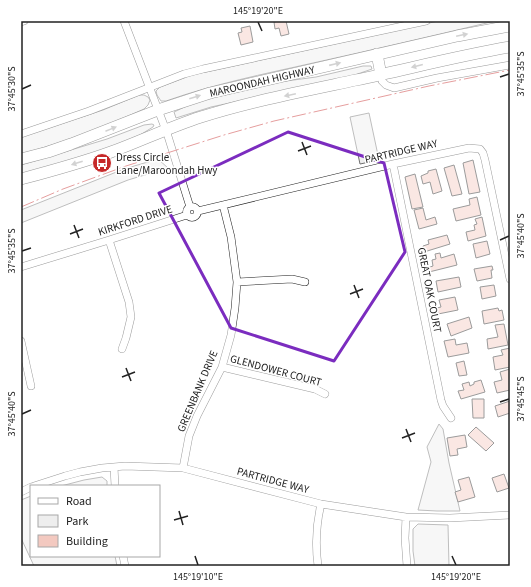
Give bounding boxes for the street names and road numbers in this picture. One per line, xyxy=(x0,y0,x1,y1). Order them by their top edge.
street label: MAROONDAH HIGHWAY xyxy=(208,62,317,101)
street label: PARTRIDGE WAY xyxy=(363,136,440,167)
street label: KIRKFORD DRIVE xyxy=(96,201,174,240)
street label: GREAT OAK COURT xyxy=(414,246,445,334)
street label: GREENBANK DRIVE xyxy=(174,348,221,434)
street label: GLENDOWER COURT xyxy=(228,351,323,390)
street label: PARTRIDGE WAY xyxy=(235,464,311,498)

